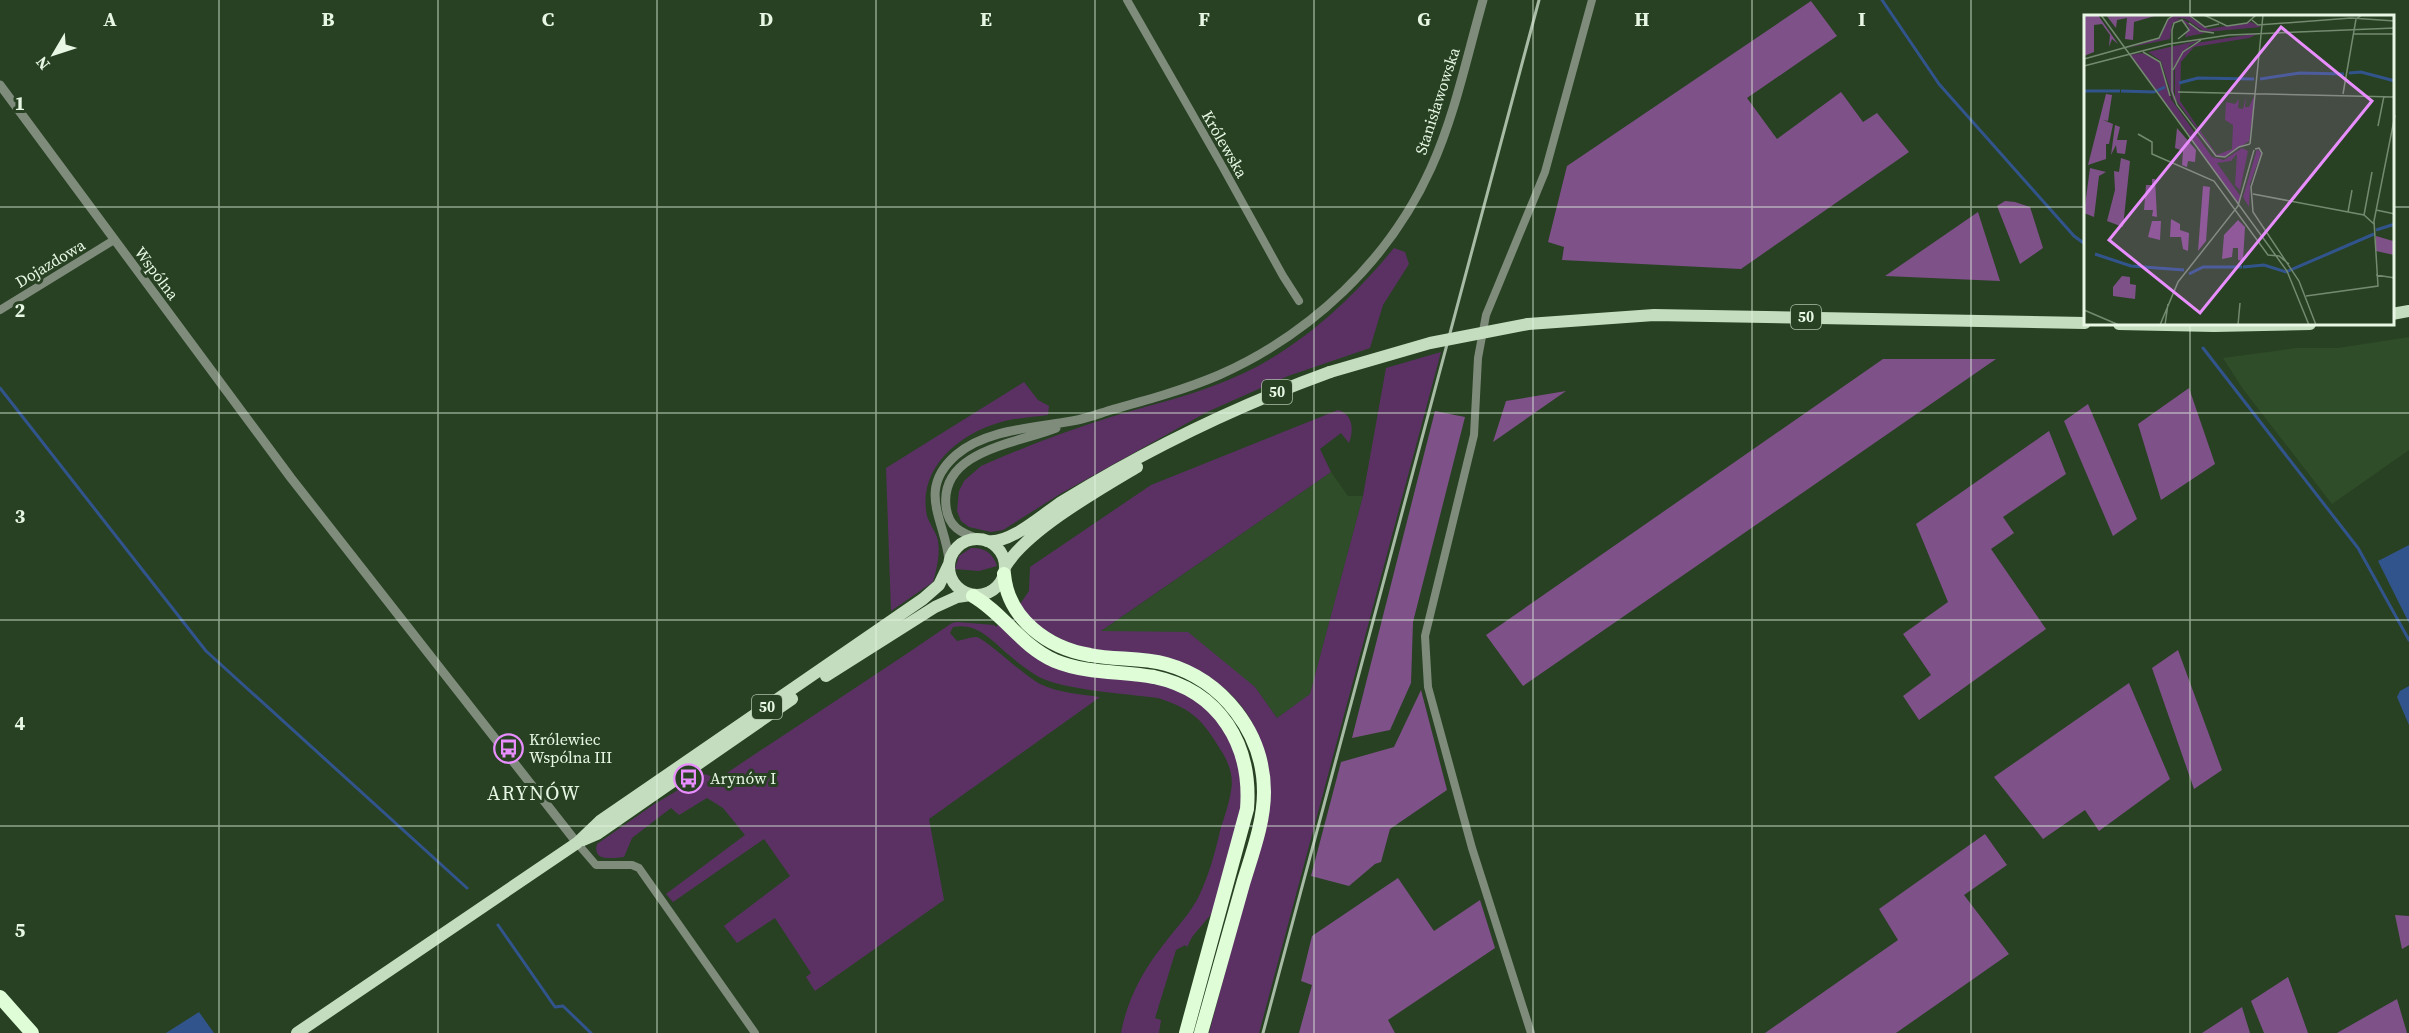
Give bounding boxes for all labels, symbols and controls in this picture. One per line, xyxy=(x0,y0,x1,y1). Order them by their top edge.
text: A xyxy=(103,5,117,33)
text: B xyxy=(321,5,335,33)
text: C xyxy=(542,5,554,33)
text: D xyxy=(759,5,773,33)
text: E xyxy=(980,5,992,33)
text: F xyxy=(1198,5,1210,33)
text: G xyxy=(1417,5,1431,33)
text: H xyxy=(1634,5,1650,33)
text: I xyxy=(1858,5,1866,33)
inset map xyxy=(2084,15,2394,326)
north arrow xyxy=(24,24,84,84)
street label: Stanisławowska xyxy=(1409,44,1465,157)
text: N xyxy=(30,52,55,75)
text: 1 xyxy=(15,89,25,117)
street label: Królewska xyxy=(1197,106,1254,182)
street label: Dojazdowa xyxy=(11,233,90,293)
street label: Wspólna xyxy=(130,242,185,305)
text: 2 xyxy=(15,296,26,324)
road number: 50 xyxy=(1791,305,1821,329)
road number: 50 xyxy=(1262,380,1292,404)
text: 3 xyxy=(15,502,26,530)
road number: 50 xyxy=(752,695,782,719)
text: 4 xyxy=(15,709,26,737)
place label: Królewiec Wspólna III xyxy=(529,728,612,768)
bus stop icon: Królewiec Wspólna III xyxy=(492,732,524,764)
bus stop icon: Arynów I xyxy=(673,762,705,794)
place label: Arynów I xyxy=(710,767,776,789)
district label: ARYNÓW xyxy=(487,779,581,807)
text: 5 xyxy=(15,916,26,944)

